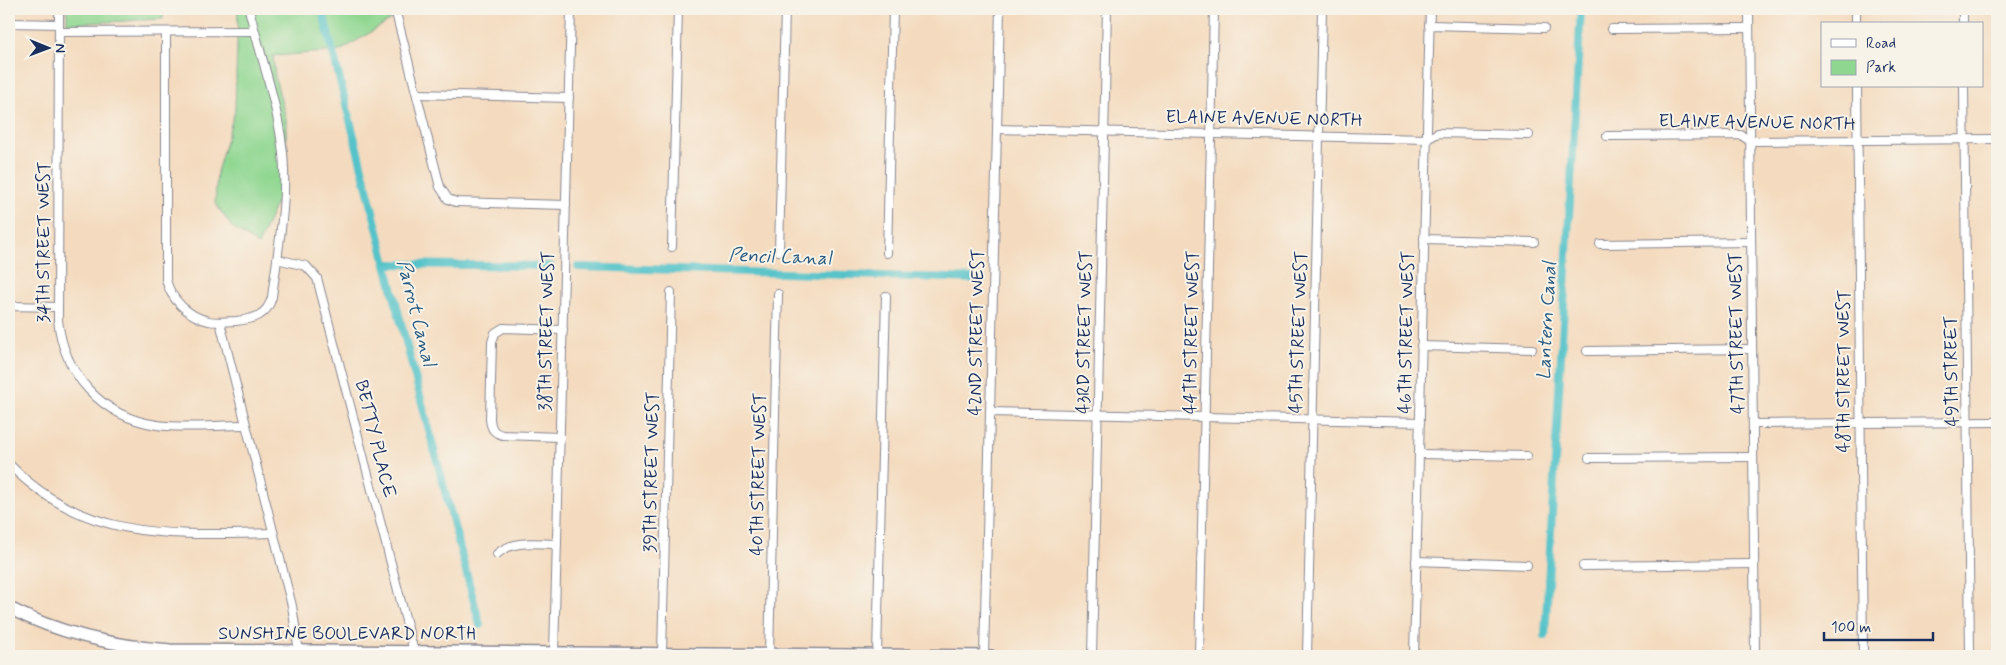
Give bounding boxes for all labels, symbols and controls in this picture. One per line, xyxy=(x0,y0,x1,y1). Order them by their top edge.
north arrow xyxy=(22,22,72,72)
legend xyxy=(1821,22,1984,88)
text: Road xyxy=(1866,34,1896,54)
text: N xyxy=(51,43,69,53)
text: Park xyxy=(1866,58,1896,78)
street label: ELAINE AVENUE NORTH xyxy=(1165,105,1363,133)
street label: ELAINE AVENUE NORTH xyxy=(1658,109,1856,137)
street label: 34TH STREET WEST xyxy=(32,161,56,323)
water label: Pencil Canal xyxy=(728,243,833,271)
street label: 42ND STREET WEST xyxy=(964,248,990,416)
street label: 38TH STREET WEST xyxy=(534,250,560,412)
street label: 43RD STREET WEST xyxy=(1072,250,1098,414)
street label: 44TH STREET WEST xyxy=(1179,250,1205,414)
street label: 45TH STREET WEST xyxy=(1284,250,1314,414)
street label: 46TH STREET WEST xyxy=(1394,250,1420,414)
street label: 47TH STREET WEST xyxy=(1724,252,1750,414)
water label: Parrot Canal xyxy=(391,257,442,370)
water label: Lantern Canal xyxy=(1531,260,1563,381)
street label: 48TH STREET WEST xyxy=(1832,289,1856,453)
street label: 49TH STREET xyxy=(1939,315,1965,427)
street label: BETTY PLACE xyxy=(349,378,401,501)
street label: 39TH STREET WEST xyxy=(639,391,665,553)
street label: 40TH STREET WEST xyxy=(746,392,772,556)
scale bar xyxy=(1824,610,1932,642)
text: 100 m xyxy=(1831,618,1871,638)
street label: SUNSHINE BOULEVARD NORTH xyxy=(218,622,476,646)

